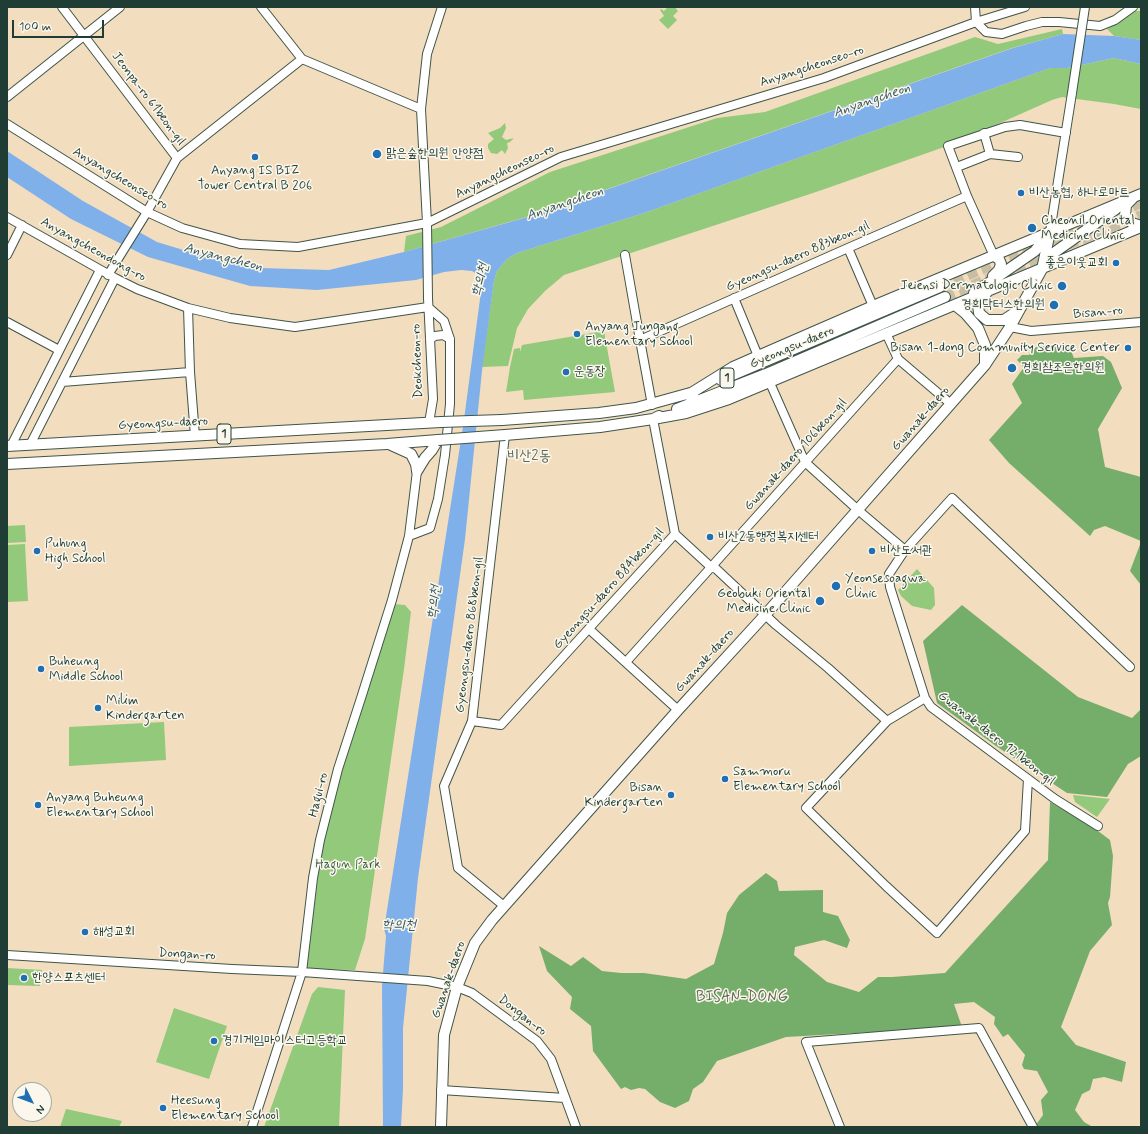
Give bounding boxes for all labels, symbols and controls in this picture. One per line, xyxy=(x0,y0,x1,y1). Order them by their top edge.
scale bar xyxy=(14,12,106,38)
text: 100 m xyxy=(19,19,51,35)
street label: Anyangcheonseo-ro xyxy=(758,43,866,91)
street label: Jeonpa-ro 61beon-gil xyxy=(108,49,188,149)
water label: Anyangcheon xyxy=(831,80,913,122)
street label: Anyangcheonseo-ro xyxy=(453,141,557,203)
street label: Anyangcheonseo-ro xyxy=(69,144,171,214)
place label: 맑은숲한의원 안양점 xyxy=(386,146,484,162)
marker: 맑은숲한의원 안양점 xyxy=(371,148,383,160)
marker: Anyang IS BIZ Tower Central B 206 xyxy=(250,152,260,162)
place label: Anyang IS BIZ Tower Central B 206 xyxy=(198,163,312,194)
water label: Anyangcheon xyxy=(524,183,606,225)
place label: 비산농협, 하나로마트 xyxy=(1029,185,1129,201)
marker: 비산농협, 하나로마트 xyxy=(1016,188,1026,198)
place label: Cheonil Oriental Medicine Clinic xyxy=(1041,213,1135,244)
street label: Anyangcheondong-ro xyxy=(37,214,149,286)
street label: Gyeongsu-daero 883beon-gil xyxy=(724,218,872,296)
marker: Cheonil Oriental Medicine Clinic xyxy=(1026,222,1038,234)
water label: Anyangcheon xyxy=(182,240,264,276)
place label: 좋은이웃교회 xyxy=(1045,255,1108,271)
marker: 좋은이웃교회 xyxy=(1111,258,1121,268)
water label: 학의천 xyxy=(469,262,493,298)
place label: Jeiensi Dermatologic Clinic xyxy=(900,278,1053,294)
marker: Jeiensi Dermatologic Clinic xyxy=(1056,280,1068,292)
place label: 경희닥터스한의원 xyxy=(961,297,1045,313)
marker: 경희닥터스한의원 xyxy=(1048,299,1060,311)
street label: Bisan-ro xyxy=(1073,303,1123,323)
place label: Anyang Jungang Elementary School xyxy=(585,319,693,350)
street label: Deokcheon-ro xyxy=(409,323,427,399)
street label: Gyeongsu-daero xyxy=(748,323,836,373)
marker: Anyang Jungang Elementary School xyxy=(572,329,582,339)
place label: Bisan 1-dong Community Service Center xyxy=(890,340,1120,356)
marker: Bisan 1-dong Community Service Center xyxy=(1123,343,1133,353)
place label: 경희참조은한의원 xyxy=(1021,360,1105,376)
marker: 경희참조은한의원 xyxy=(1006,362,1018,374)
place label: 운동장 xyxy=(574,364,605,380)
marker: 운동장 xyxy=(561,367,571,377)
road number: 1 xyxy=(720,368,734,388)
street label: Gwanak-daero xyxy=(889,383,953,455)
street label: Gwanak-daero 106beon-gil xyxy=(741,396,851,514)
street label: Gyeongsu-daero xyxy=(118,414,208,434)
road number: 1 xyxy=(217,424,231,444)
district label: 비산2동 xyxy=(507,448,551,466)
street label: Gyeongsu-daero 884beon-gil xyxy=(550,525,668,653)
place label: 비산2동행정복지센터 xyxy=(718,529,819,545)
marker: 비산2동행정복지센터 xyxy=(705,532,715,542)
place label: Puhung High School xyxy=(45,536,106,567)
place label: 비산도서관 xyxy=(880,543,932,559)
marker: Puhung High School xyxy=(32,546,42,556)
marker: 비산도서관 xyxy=(867,546,877,556)
street label: Gyeongsu-daero 868beon-gil xyxy=(453,556,487,714)
place label: Yeonsesoagwa Clinic xyxy=(845,571,925,602)
marker: Yeonsesoagwa Clinic xyxy=(830,580,842,592)
water label: 학의천 xyxy=(425,584,445,620)
place label: Geobuki Oriental Medicine Clinic xyxy=(717,586,811,617)
marker: Geobuki Oriental Medicine Clinic xyxy=(814,595,826,607)
street label: Gwanak-daero xyxy=(672,626,738,696)
place label: Buheung Middle School xyxy=(49,654,123,685)
marker: Buheung Middle School xyxy=(36,664,46,674)
street label: Gwanak-daero 121beon-gil xyxy=(934,688,1058,790)
place label: Milim Kindergarten xyxy=(106,693,185,724)
marker: Milim Kindergarten xyxy=(93,703,103,713)
place label: Sammoru Elementary School xyxy=(733,764,841,795)
street label: Hagui-ro xyxy=(306,771,332,819)
marker: Sammoru Elementary School xyxy=(720,774,730,784)
place label: Bisan Kindergarten xyxy=(584,780,663,811)
place label: Anyang Buheung Elementary School xyxy=(46,790,154,821)
marker: Bisan Kindergarten xyxy=(666,790,676,800)
marker: Anyang Buheung Elementary School xyxy=(33,800,43,810)
park label: Hagun Park xyxy=(315,857,381,873)
water label: 학의천 xyxy=(382,918,416,934)
place label: 해성교회 xyxy=(93,924,135,940)
marker: 해성교회 xyxy=(80,927,90,937)
street label: Gwanak-daero xyxy=(428,939,470,1021)
street label: Dongan-ro xyxy=(158,946,216,964)
place label: 한양스포츠센터 xyxy=(32,970,105,986)
marker: 한양스포츠센터 xyxy=(19,973,29,983)
district label: BISAN-DONG xyxy=(691,989,793,1007)
street label: Dongan-ro xyxy=(495,992,549,1040)
place label: 경기게임마이스터고등학교 xyxy=(222,1033,348,1049)
marker: 경기게임마이스터고등학교 xyxy=(209,1036,219,1046)
north arrow xyxy=(12,1082,52,1122)
place label: Heesung Elementary School xyxy=(171,1093,279,1124)
text: N xyxy=(33,1102,48,1117)
marker: Heesung Elementary School xyxy=(158,1103,168,1113)

